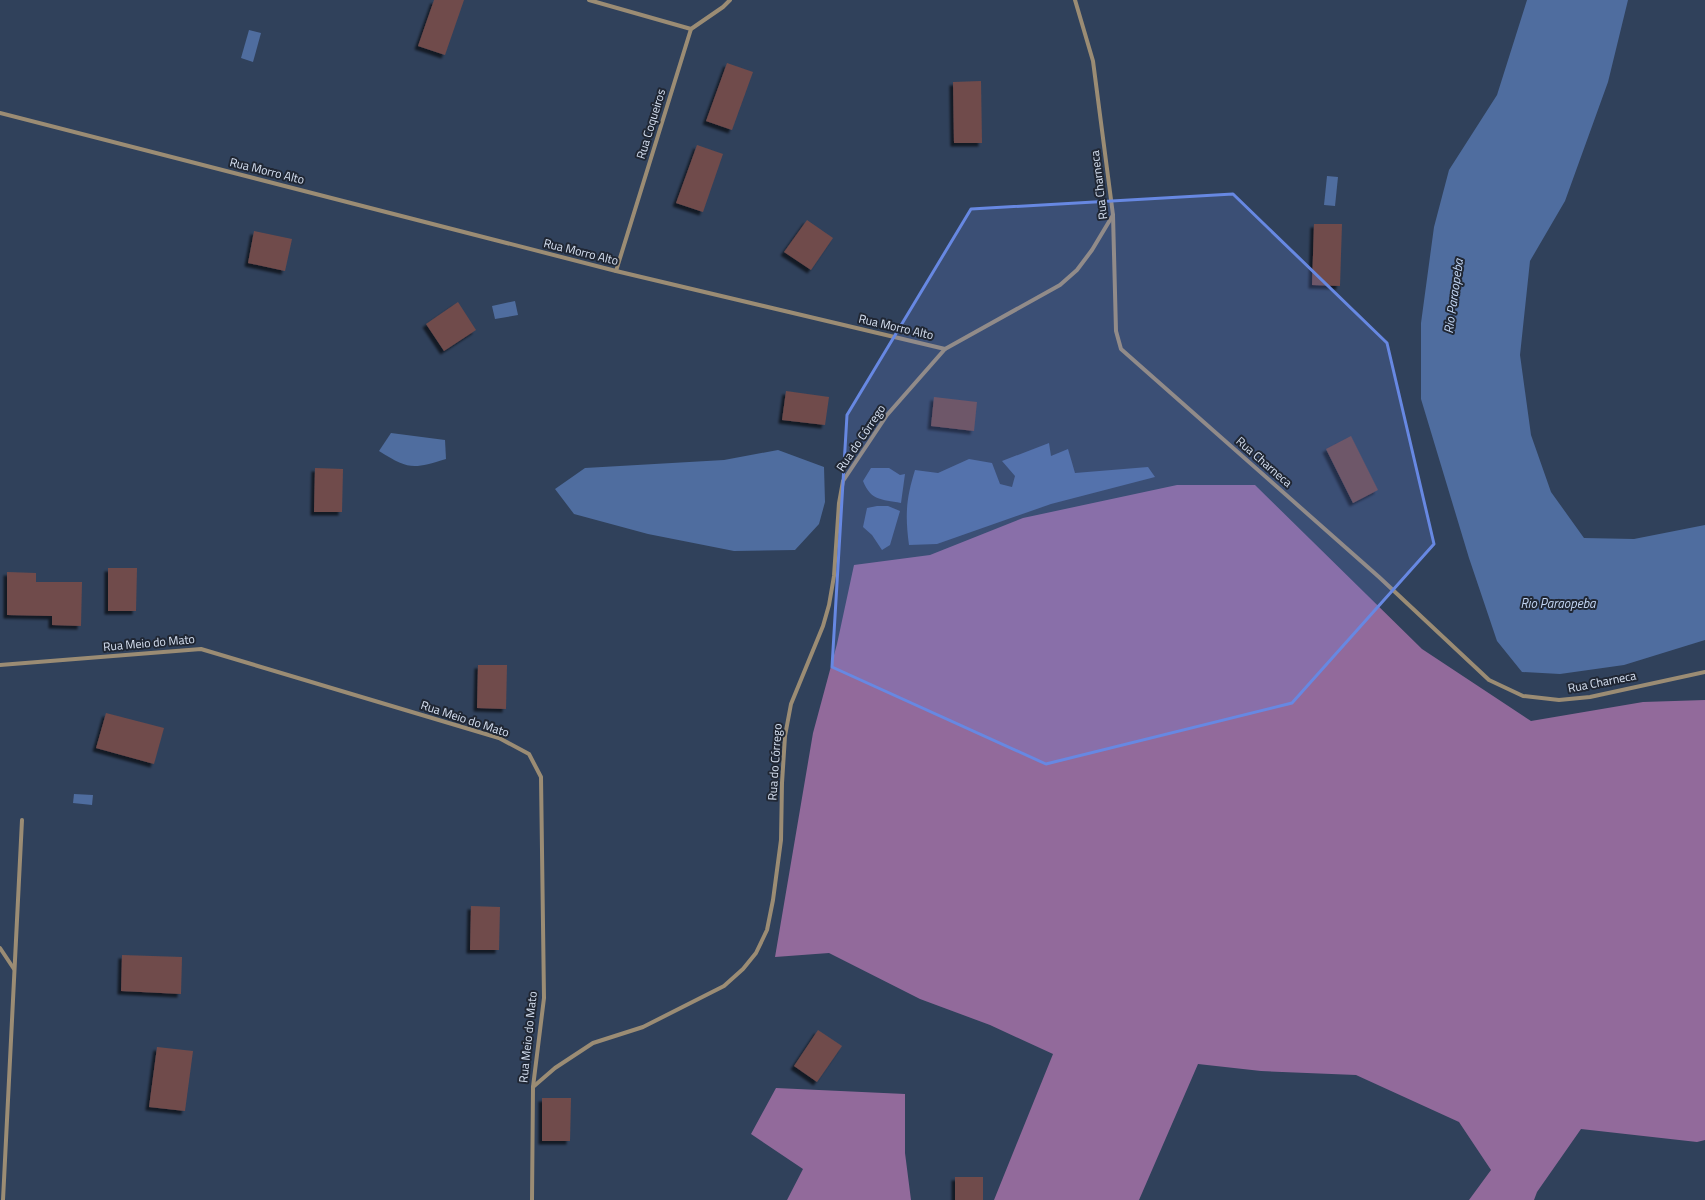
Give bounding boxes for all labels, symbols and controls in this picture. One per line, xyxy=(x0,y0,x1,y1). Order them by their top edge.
street label: Rua Coqueiros xyxy=(631,86,670,161)
street label: Rua Charneca xyxy=(1085,150,1112,221)
street label: Rua Morro Alto xyxy=(228,152,306,189)
street label: Rua Morro Alto xyxy=(542,233,620,270)
water label: Rio Paraopeba xyxy=(1438,256,1468,335)
street label: Rua Morro Alto xyxy=(857,309,935,344)
street label: Rua do Córrego xyxy=(831,400,890,475)
street label: Rua Charneca xyxy=(1232,432,1297,492)
water label: Rio Paraopeba xyxy=(1520,593,1597,613)
street label: Rua Meio do Mato xyxy=(102,629,196,656)
street label: Rua Charneca xyxy=(1566,666,1638,697)
street label: Rua Meio do Mato xyxy=(418,695,512,742)
street label: Rua do Córrego xyxy=(762,723,787,801)
street label: Rua Meio do Mato xyxy=(513,990,542,1084)

